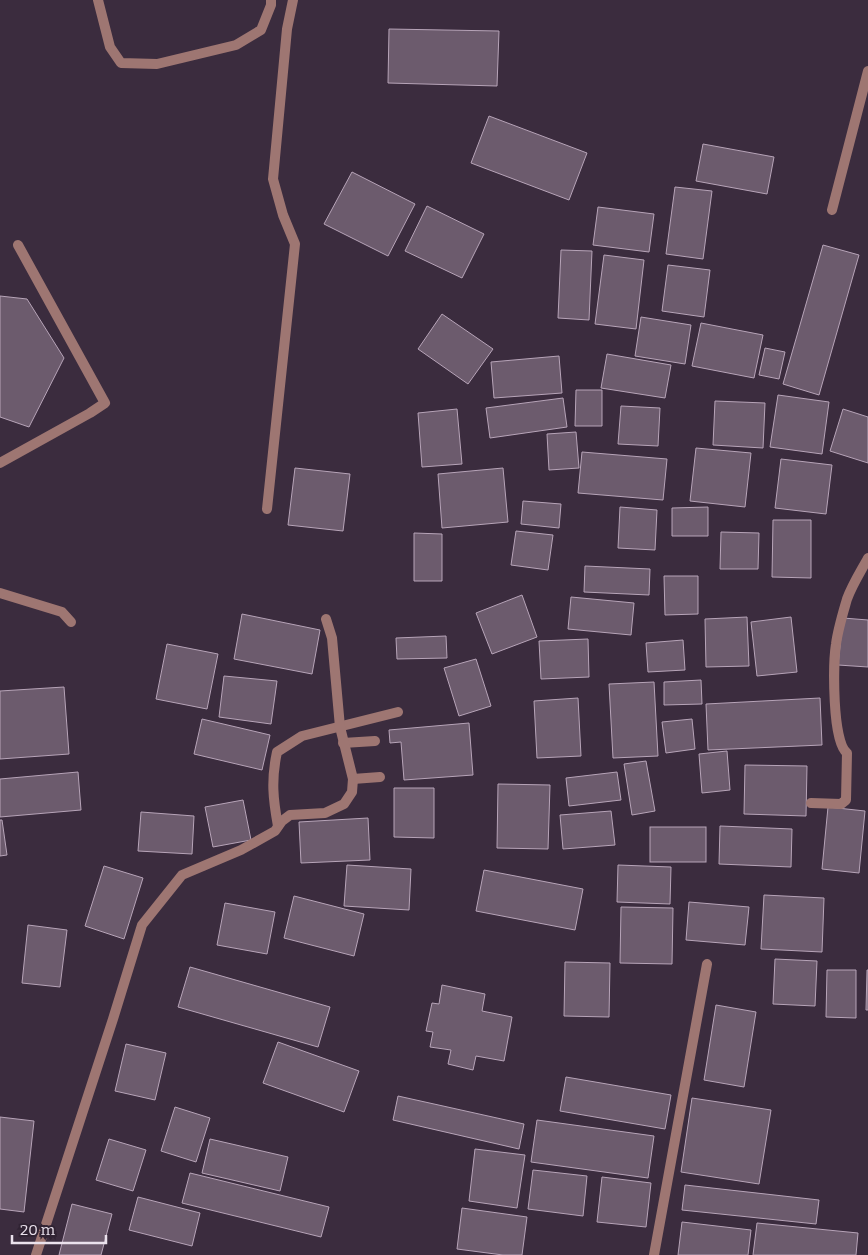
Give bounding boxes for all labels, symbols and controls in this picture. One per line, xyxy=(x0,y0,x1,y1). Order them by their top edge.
scale bar xyxy=(12,1212,106,1244)
text: 20 m xyxy=(20,1221,56,1239)

